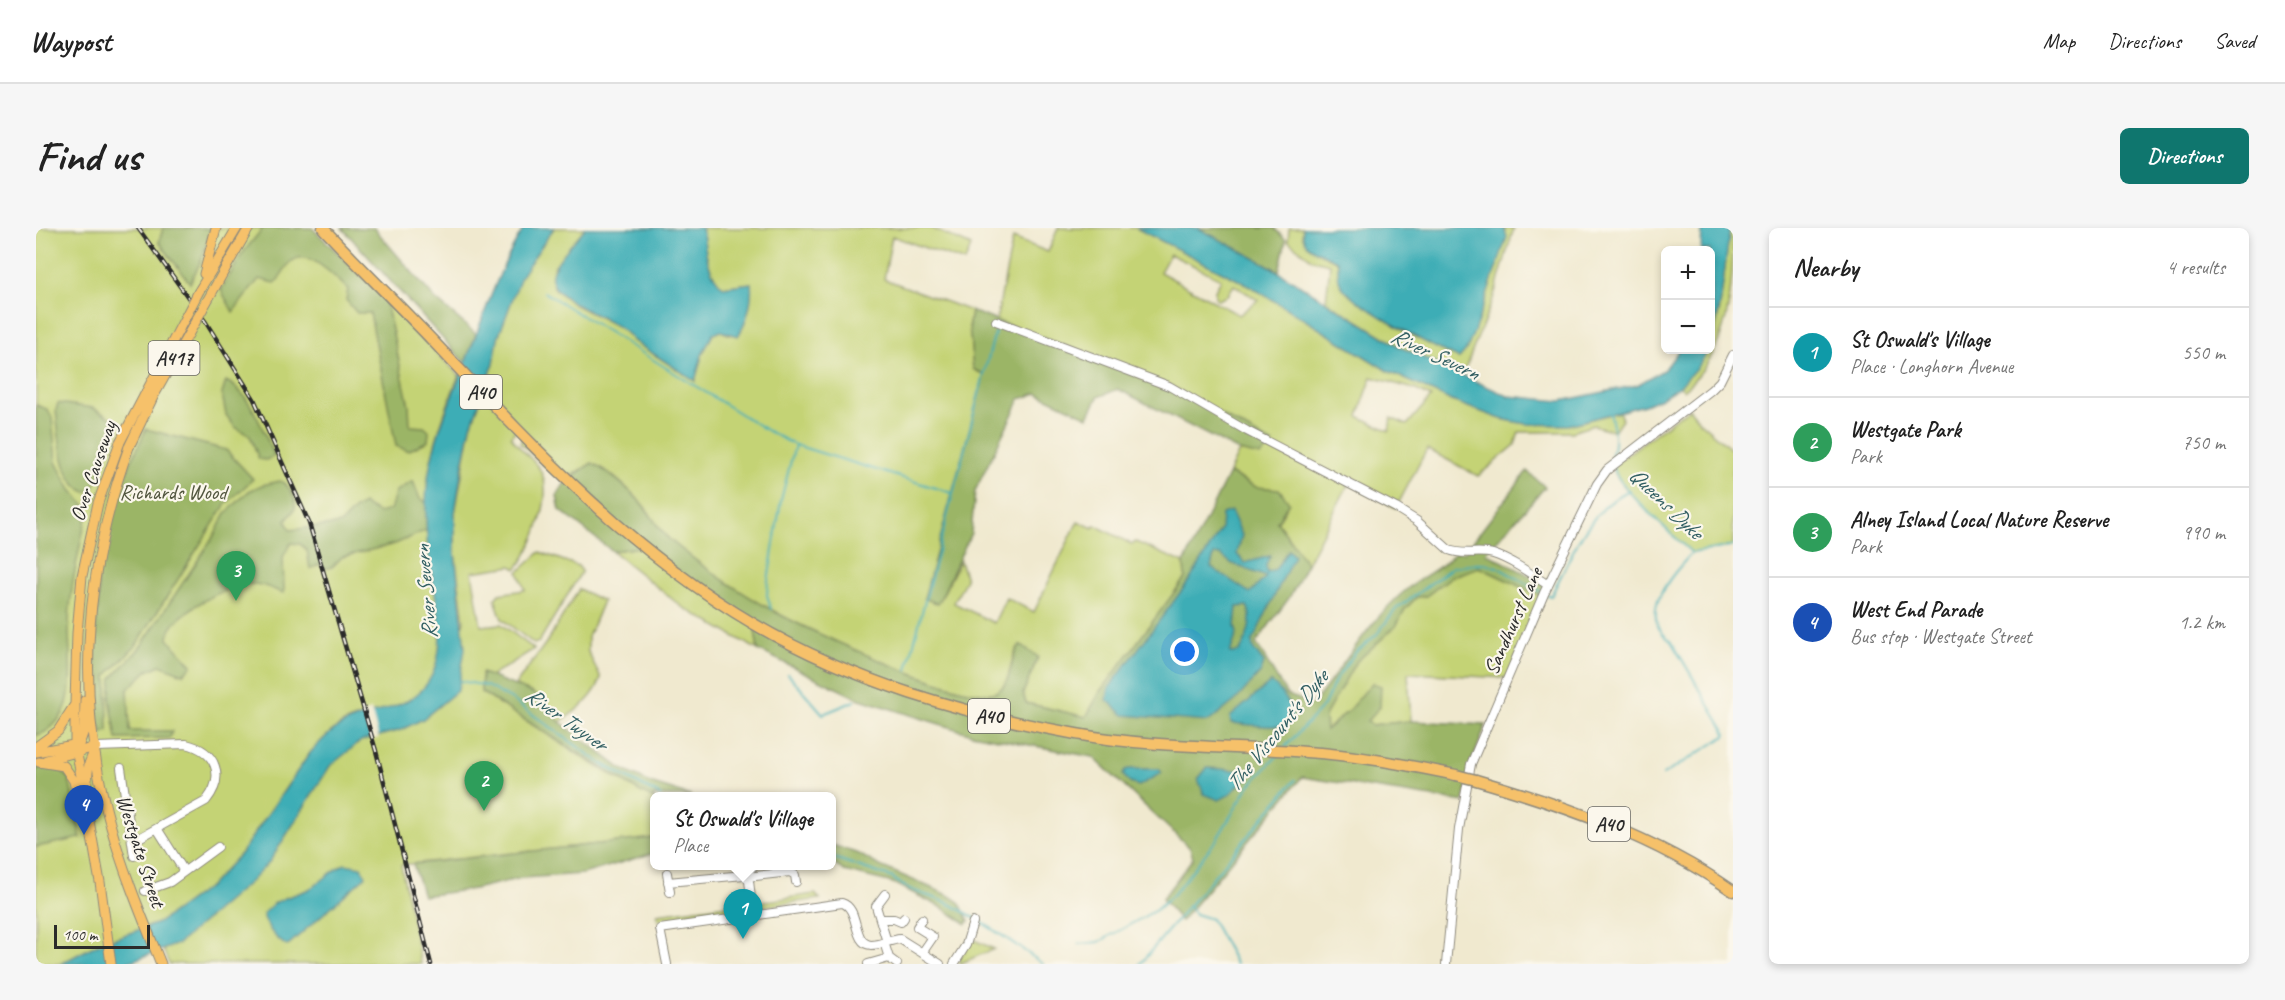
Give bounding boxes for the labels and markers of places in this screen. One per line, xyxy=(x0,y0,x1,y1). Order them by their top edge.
pin: 3 xyxy=(216,552,256,601)
pin: 2 xyxy=(464,762,504,811)
pin: 4 xyxy=(64,786,104,835)
pin: 1 xyxy=(724,890,762,939)

